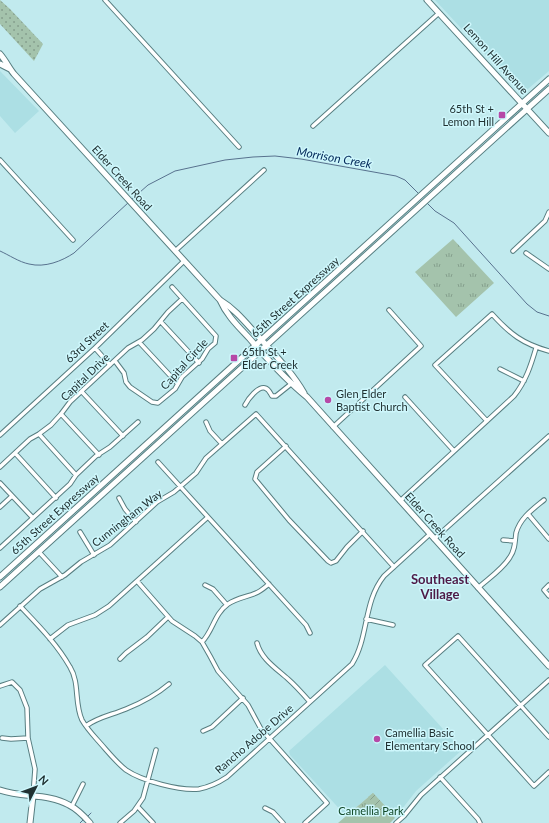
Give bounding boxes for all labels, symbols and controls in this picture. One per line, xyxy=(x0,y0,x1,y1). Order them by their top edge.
street label: Lemon Hill Avenue xyxy=(461,21,532,97)
place label: 65th St + Lemon Hill xyxy=(443,102,494,128)
marker: 65th St + Lemon Hill xyxy=(497,110,507,120)
street label: Elder Creek Road xyxy=(90,142,155,213)
water label: Morrison Creek xyxy=(295,144,373,172)
street label: 65th Street Expressway xyxy=(248,253,342,340)
street label: 63rd Street xyxy=(62,318,111,365)
street label: Capital Circle xyxy=(157,335,210,392)
place label: 65th St + Elder Creek xyxy=(242,345,298,371)
street label: Capital Drive xyxy=(58,350,112,403)
marker: 65th St + Elder Creek xyxy=(229,353,239,363)
place label: Glen Elder Baptist Church xyxy=(336,387,408,413)
marker: Glen Elder Baptist Church xyxy=(323,395,333,405)
street label: 65th Street Expressway xyxy=(8,470,102,557)
street label: Cunningham Way xyxy=(89,486,165,549)
street label: Elder Creek Road xyxy=(403,489,468,560)
district label: Southeast Village xyxy=(411,571,469,602)
street label: Rancho Adobe Drive xyxy=(212,701,296,776)
place label: Camellia Basic Elementary School xyxy=(385,726,475,752)
marker: Camellia Basic Elementary School xyxy=(372,734,382,744)
north arrow xyxy=(16,767,56,807)
text: N xyxy=(36,772,51,787)
park label: Camellia Park xyxy=(338,804,404,817)

